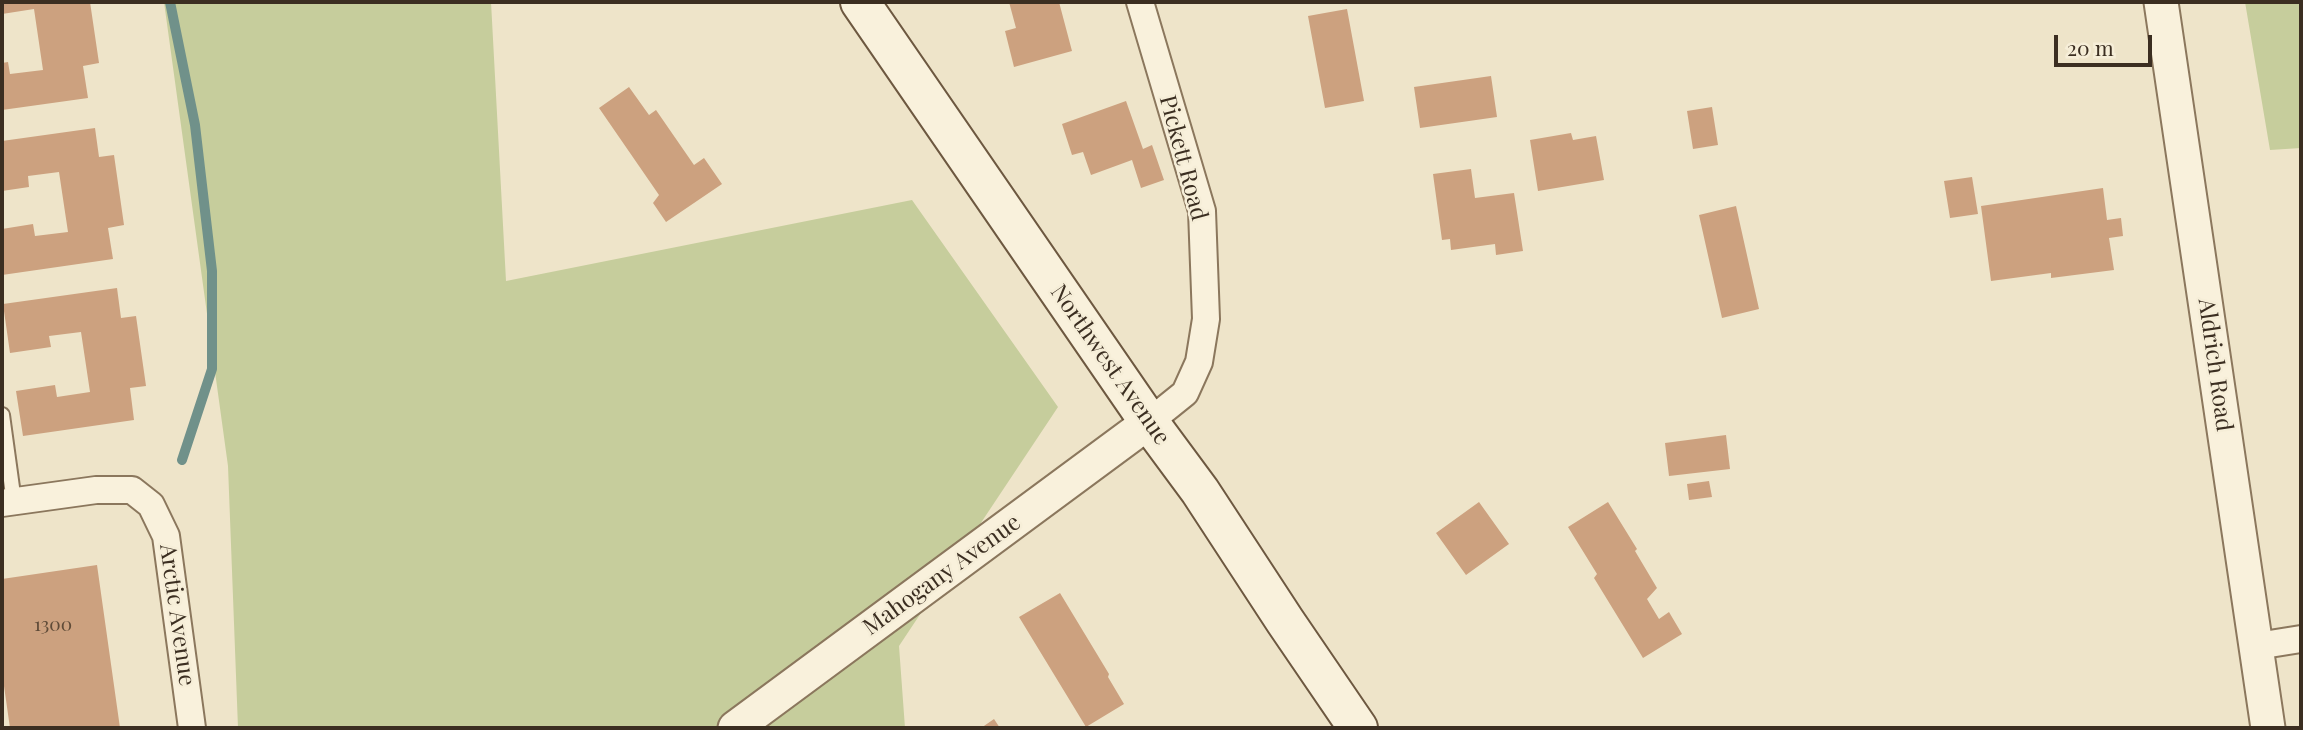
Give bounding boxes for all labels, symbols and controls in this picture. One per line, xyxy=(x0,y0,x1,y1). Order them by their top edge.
scale bar xyxy=(2058,21,2156,65)
text: 20 m xyxy=(2067,33,2114,61)
street label: Pickett Road xyxy=(1153,92,1213,224)
street label: Northwest Avenue xyxy=(1044,280,1176,450)
street label: Aldrich Road xyxy=(2192,297,2238,433)
street label: Mahogany Avenue xyxy=(858,509,1026,641)
street label: Arctic Avenue xyxy=(153,542,201,688)
house number: 1300 xyxy=(34,614,72,636)

